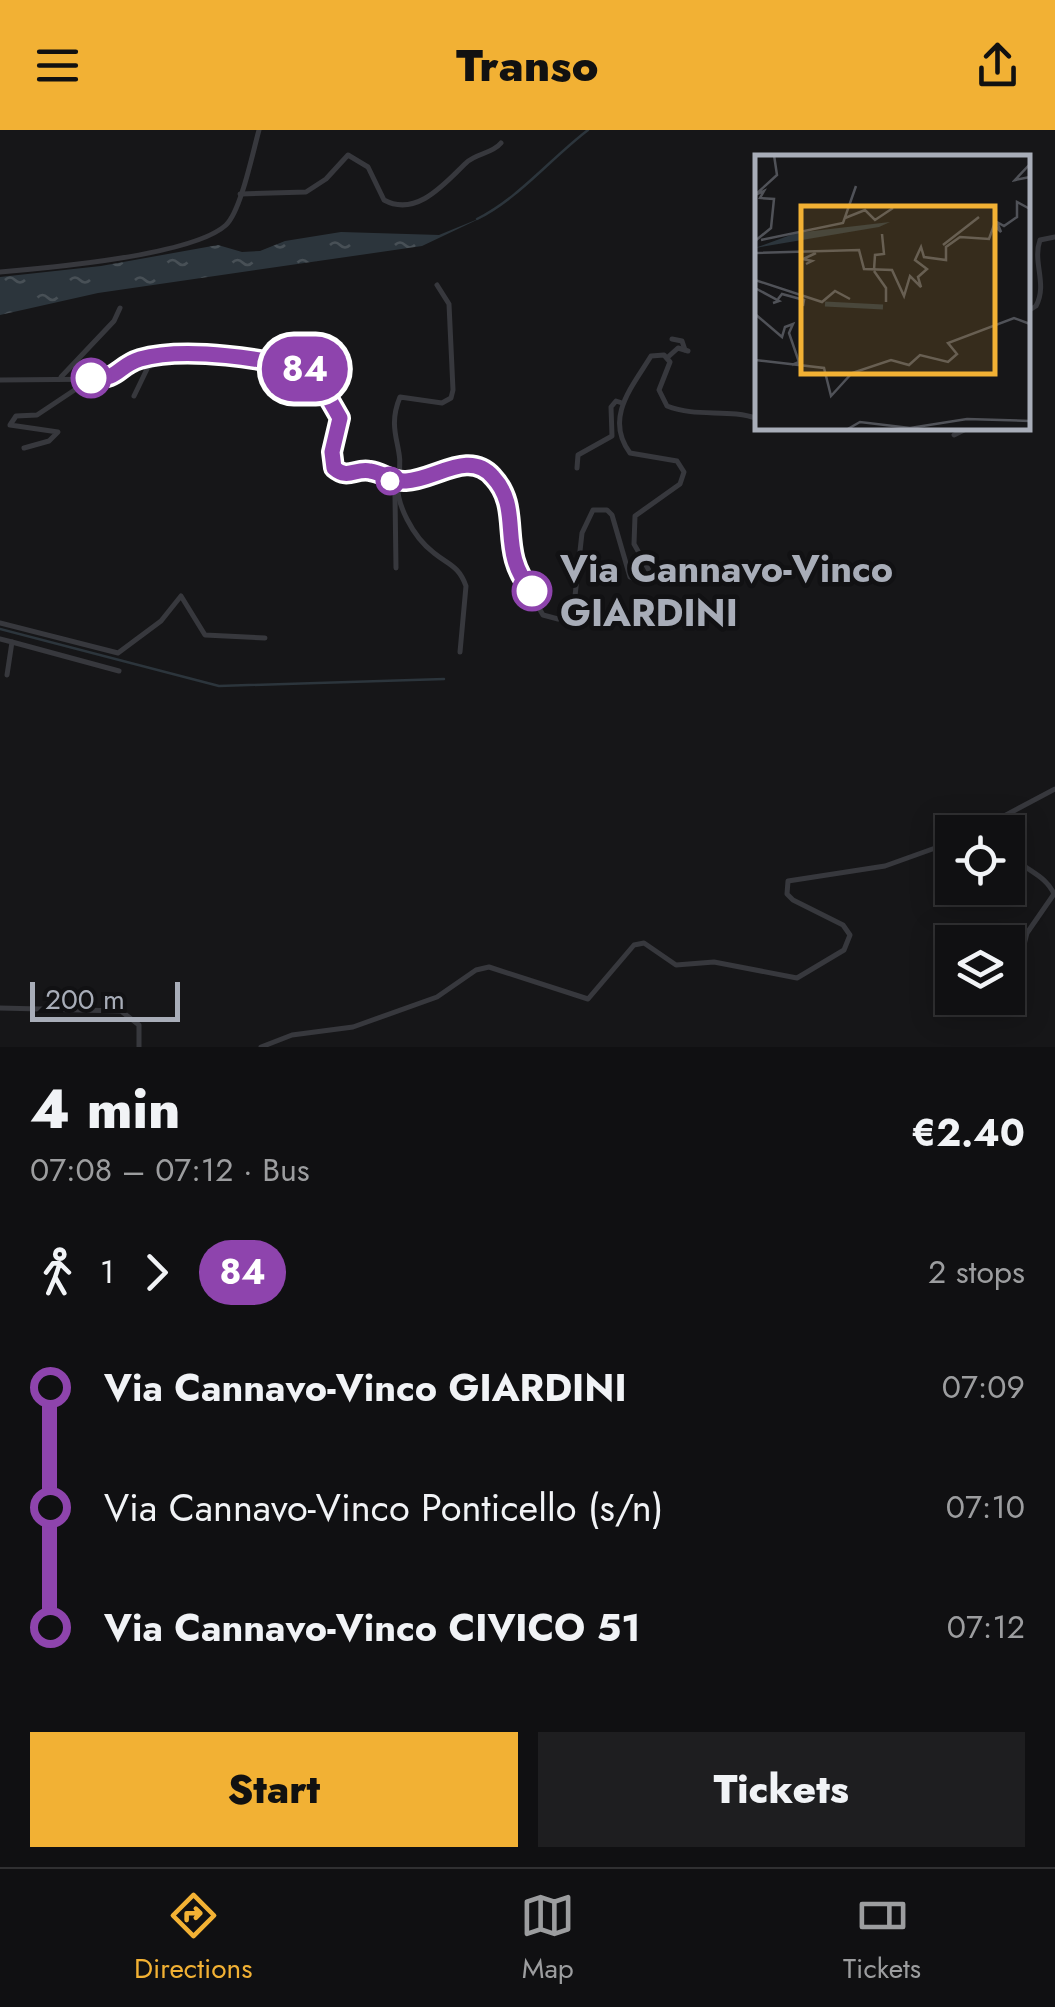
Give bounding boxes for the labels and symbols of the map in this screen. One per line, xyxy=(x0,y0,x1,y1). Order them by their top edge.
inset map xyxy=(755,155,1030,430)
line badge: 84 xyxy=(260,336,350,402)
unlabelled marker xyxy=(72,359,110,397)
unlabelled marker xyxy=(377,468,403,494)
place label: Via Cannavo-Vinco GIARDINI xyxy=(559,541,893,640)
marker: Via Cannavo-Vinco GIARDINI xyxy=(513,572,551,610)
scale bar xyxy=(30,977,180,1021)

